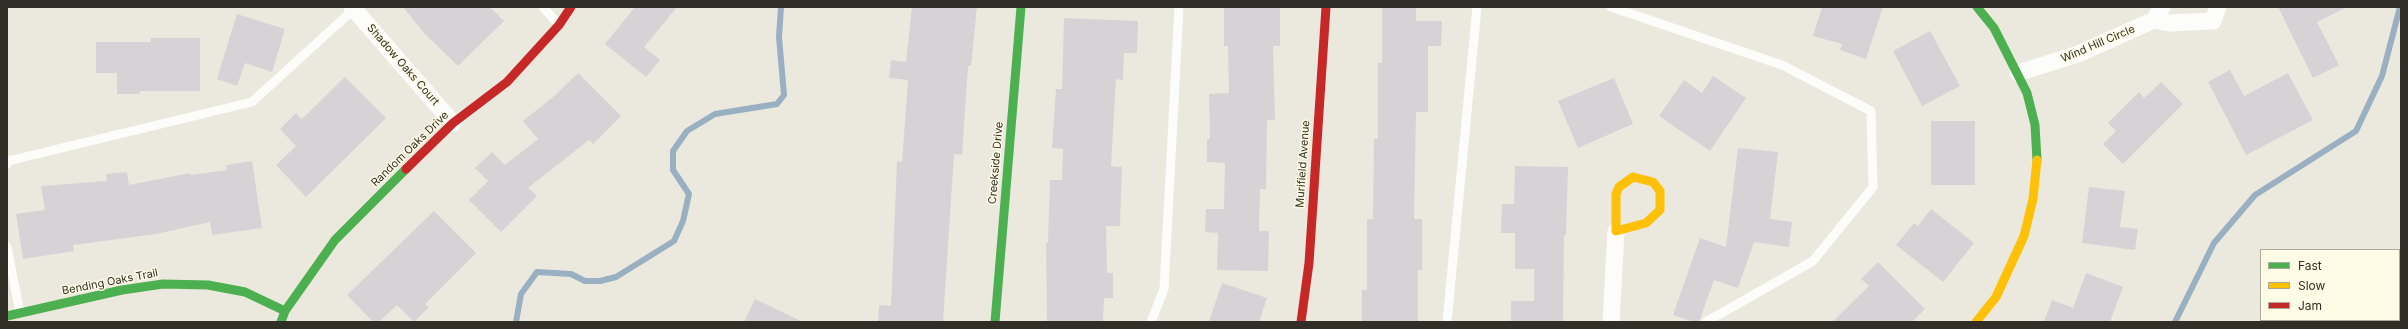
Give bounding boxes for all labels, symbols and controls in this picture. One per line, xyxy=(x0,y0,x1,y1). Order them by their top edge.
street label: Shadow Oaks Court xyxy=(364,22,442,108)
street label: Wind Hill Circle xyxy=(2059,22,2137,66)
street label: Random Oaks Drive xyxy=(369,109,451,189)
street label: Murifield Avenue xyxy=(1293,120,1313,208)
street label: Creekside Drive xyxy=(986,121,1006,205)
legend xyxy=(2260,249,2400,321)
text: Fast xyxy=(2298,258,2322,273)
street label: Bending Oaks Trail xyxy=(61,266,159,298)
text: Slow xyxy=(2298,278,2325,293)
text: Jam xyxy=(2298,298,2322,313)

